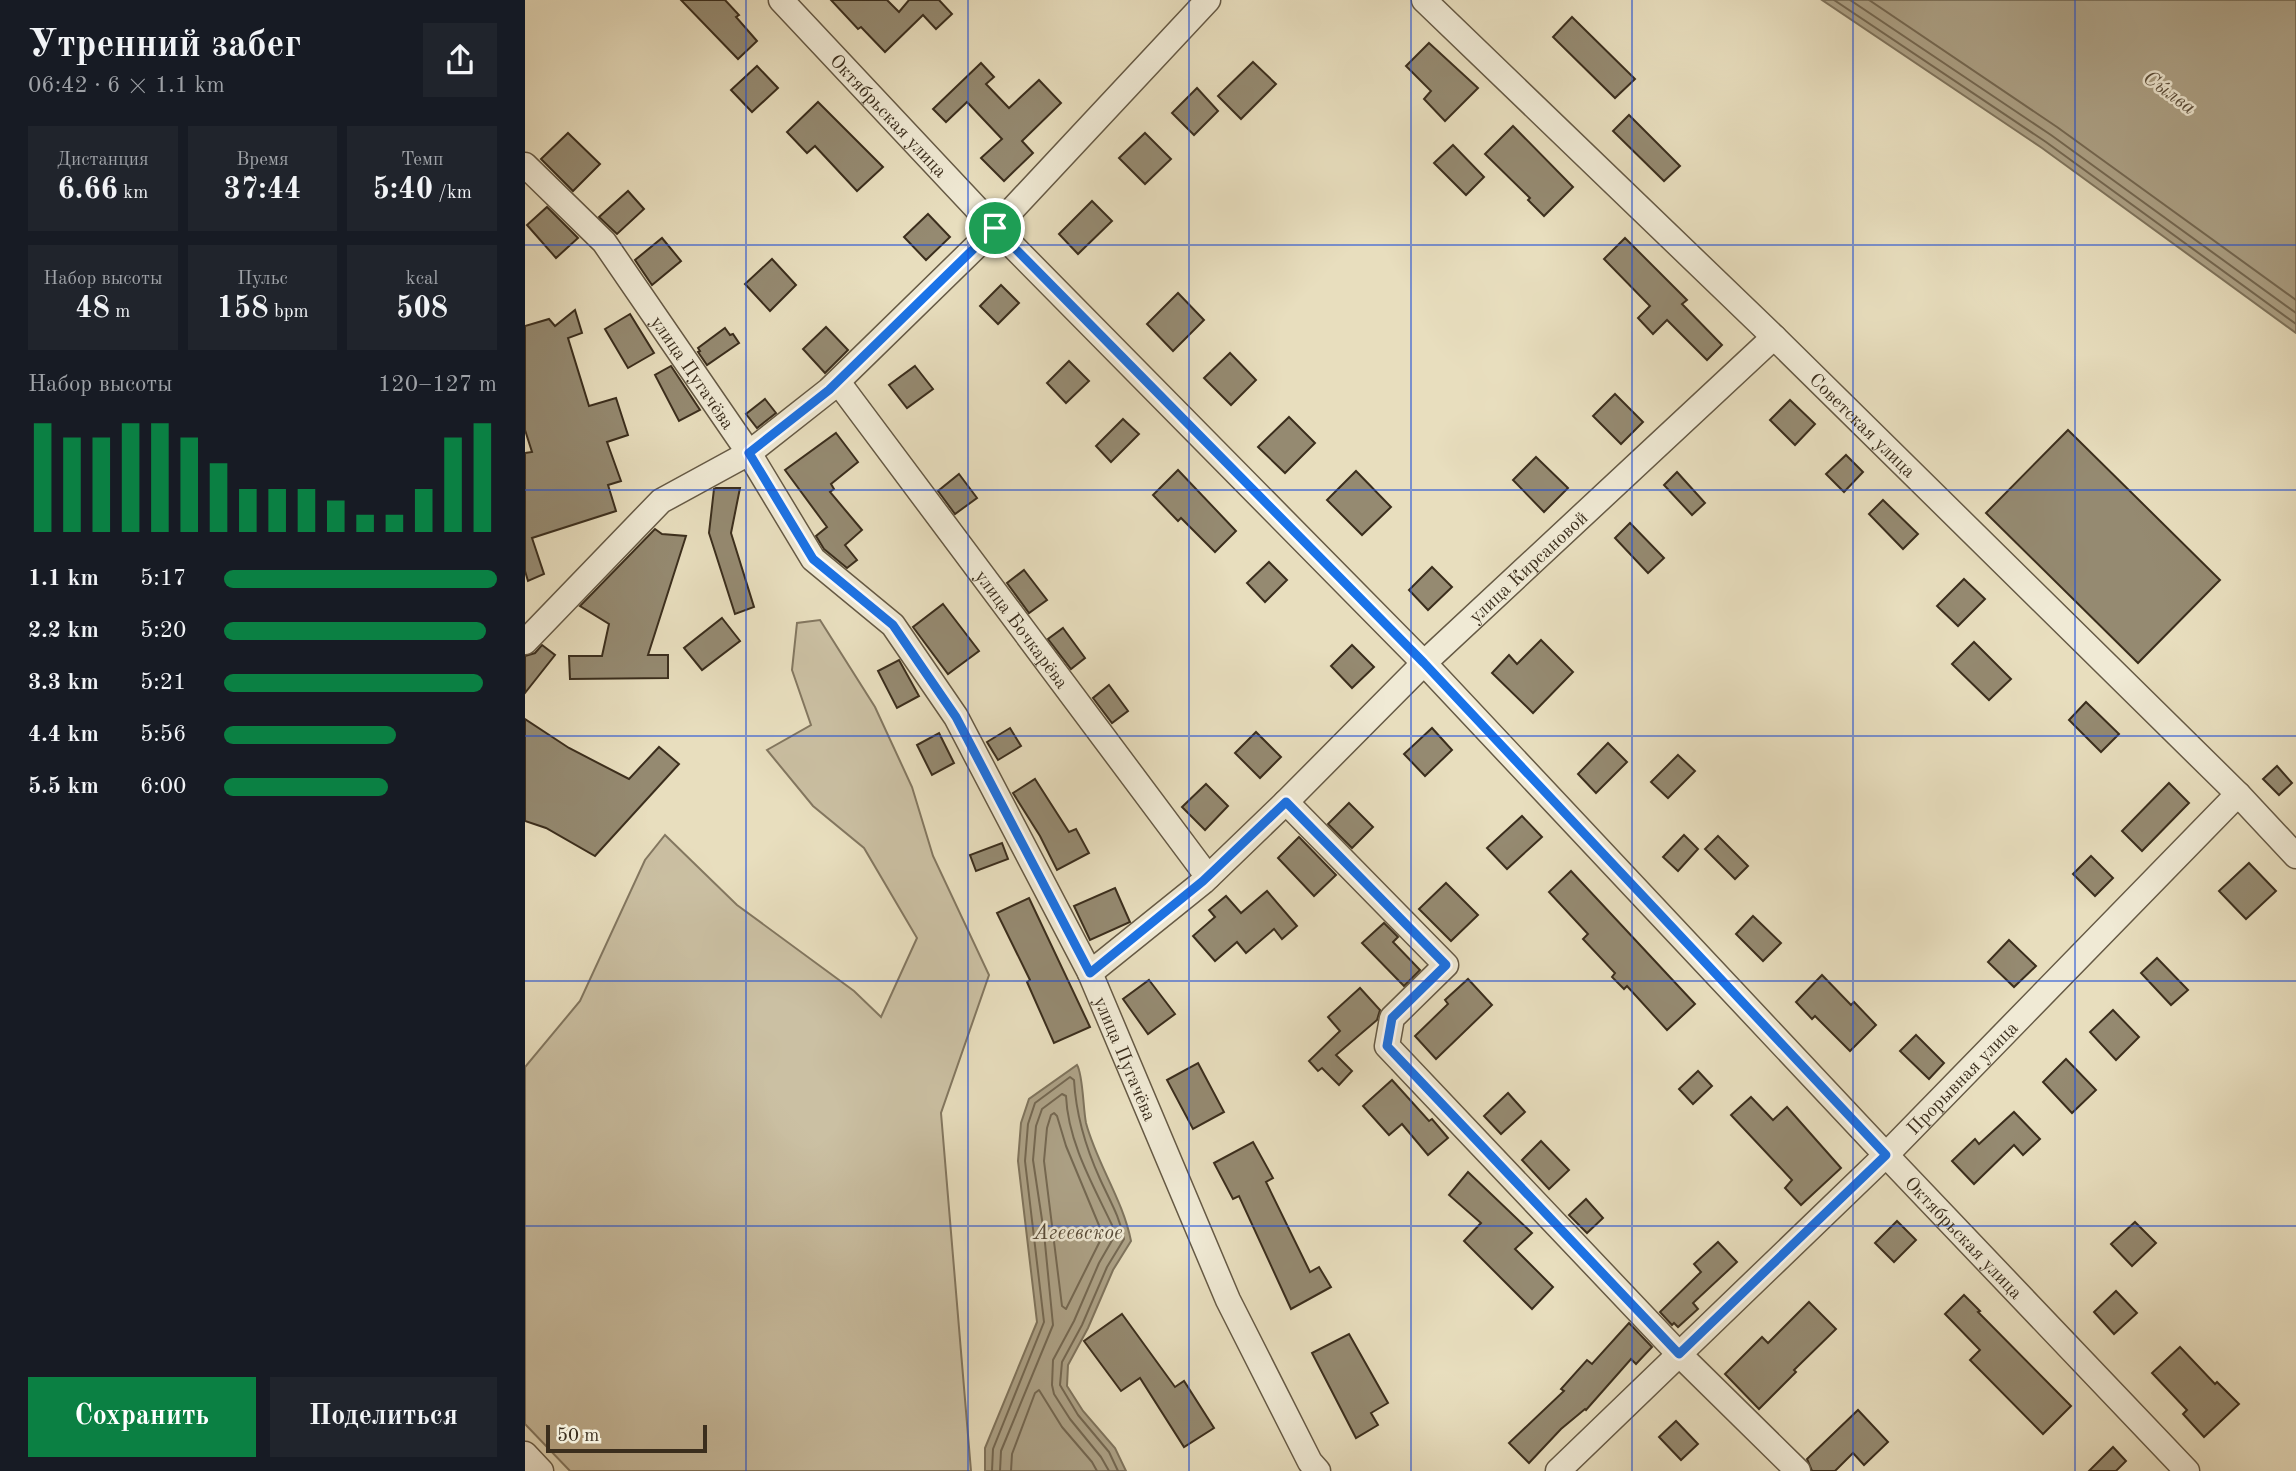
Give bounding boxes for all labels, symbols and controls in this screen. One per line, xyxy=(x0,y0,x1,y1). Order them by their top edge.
button: share xyxy=(423,23,497,97)
text: Утренний забег xyxy=(28,27,301,65)
street label: Октябрьская улица xyxy=(825,52,950,183)
water label: Сы́лва xyxy=(2139,67,2199,119)
text: 06:42 · 6 × 1.1 km xyxy=(28,74,225,97)
text: Дистанция xyxy=(57,151,149,170)
text: Время xyxy=(236,151,289,170)
text: Темп xyxy=(401,151,443,170)
text: 6.66 xyxy=(57,175,118,205)
text: 37:44 xyxy=(223,175,301,205)
text: 5:40 xyxy=(372,175,433,205)
text: km xyxy=(118,184,148,203)
text: /km xyxy=(433,184,472,203)
pin xyxy=(965,198,1025,258)
icon: arrive xyxy=(976,209,1014,247)
text: Набор высоты xyxy=(43,270,162,289)
text: Пульс xyxy=(237,270,288,289)
text: kcal xyxy=(406,270,439,289)
text: 48 xyxy=(75,294,110,324)
text: 158 xyxy=(216,294,269,324)
text: 508 xyxy=(396,294,448,324)
text: m xyxy=(110,303,130,322)
text: bpm xyxy=(269,303,309,322)
street label: улица Пугачёва xyxy=(646,313,737,434)
street label: Советская улица xyxy=(1805,371,1918,483)
text: Набор высоты xyxy=(28,373,172,396)
text: 120–127 m xyxy=(378,373,497,396)
street label: улица Кирсановой xyxy=(1467,509,1592,628)
text: 1.1 km xyxy=(28,567,99,590)
text: 5:17 xyxy=(140,567,186,590)
street label: улица Бочкарёва xyxy=(970,567,1071,693)
text: 2.2 km xyxy=(28,619,99,642)
text: 5:20 xyxy=(140,619,186,642)
text: 3.3 km xyxy=(28,671,99,694)
text: 5:21 xyxy=(140,671,186,694)
text: 4.4 km xyxy=(28,723,99,746)
text: 5:56 xyxy=(140,723,186,746)
text: 5.5 km xyxy=(28,775,99,798)
text: 6:00 xyxy=(140,775,186,798)
street label: улица Пугачёва xyxy=(1089,994,1159,1125)
street label: Прорывная улица xyxy=(1905,1018,2023,1139)
street label: Октябрьская улица xyxy=(1900,1174,2025,1304)
water label: Агеевское xyxy=(1033,1223,1123,1244)
button: Сохранить xyxy=(28,1377,256,1457)
button: Поделиться xyxy=(270,1377,497,1457)
scale bar xyxy=(546,1422,707,1454)
text: 50 m xyxy=(557,1427,599,1446)

